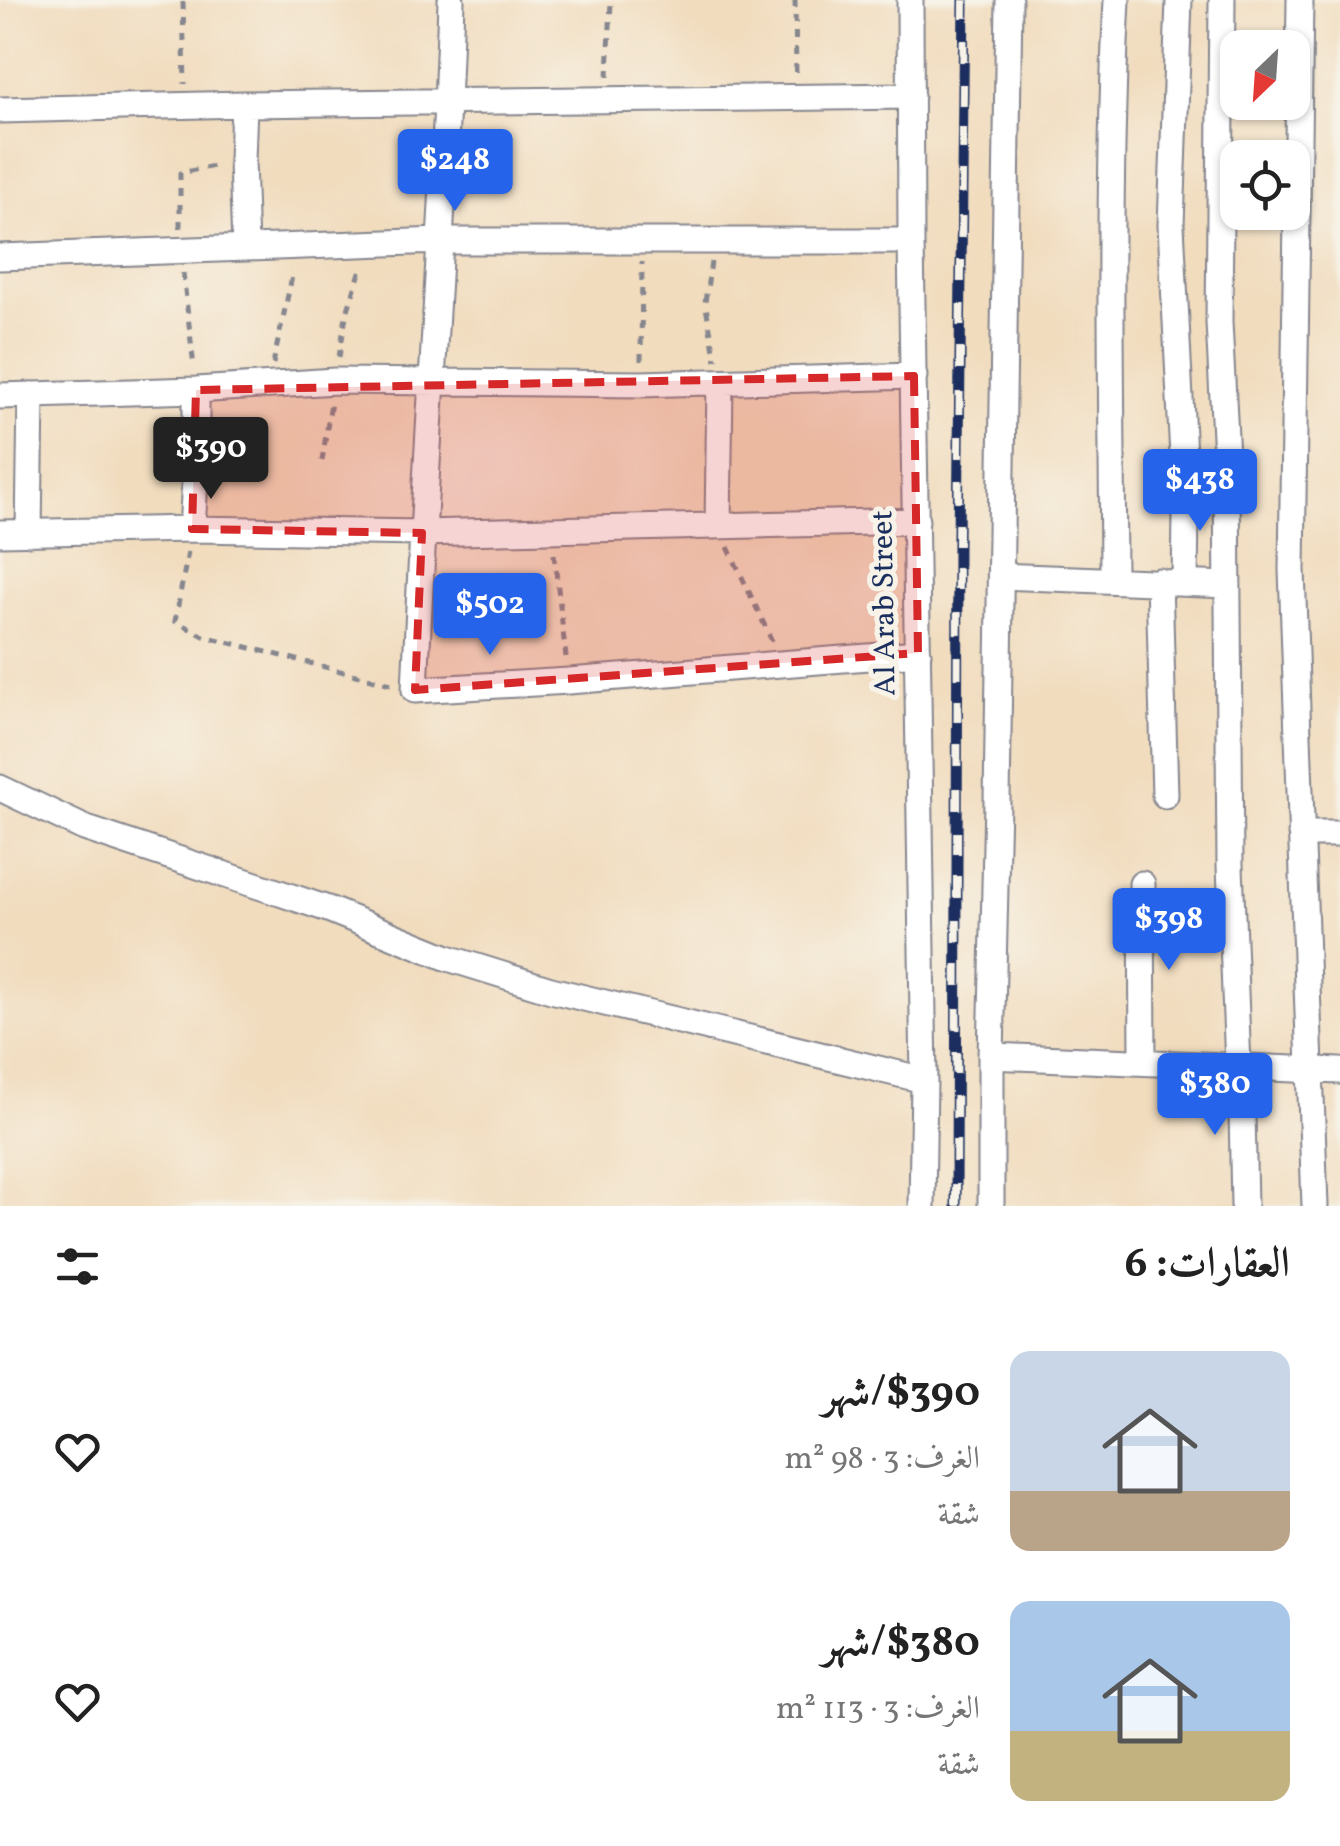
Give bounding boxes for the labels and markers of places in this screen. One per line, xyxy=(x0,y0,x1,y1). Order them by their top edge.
pin: $248 xyxy=(396,129,514,214)
pin: $390 xyxy=(152,417,270,502)
pin: $438 xyxy=(1141,449,1259,534)
pin: $502 xyxy=(431,573,549,658)
pin: $398 xyxy=(1110,888,1228,973)
pin: $380 xyxy=(1156,1053,1274,1138)

